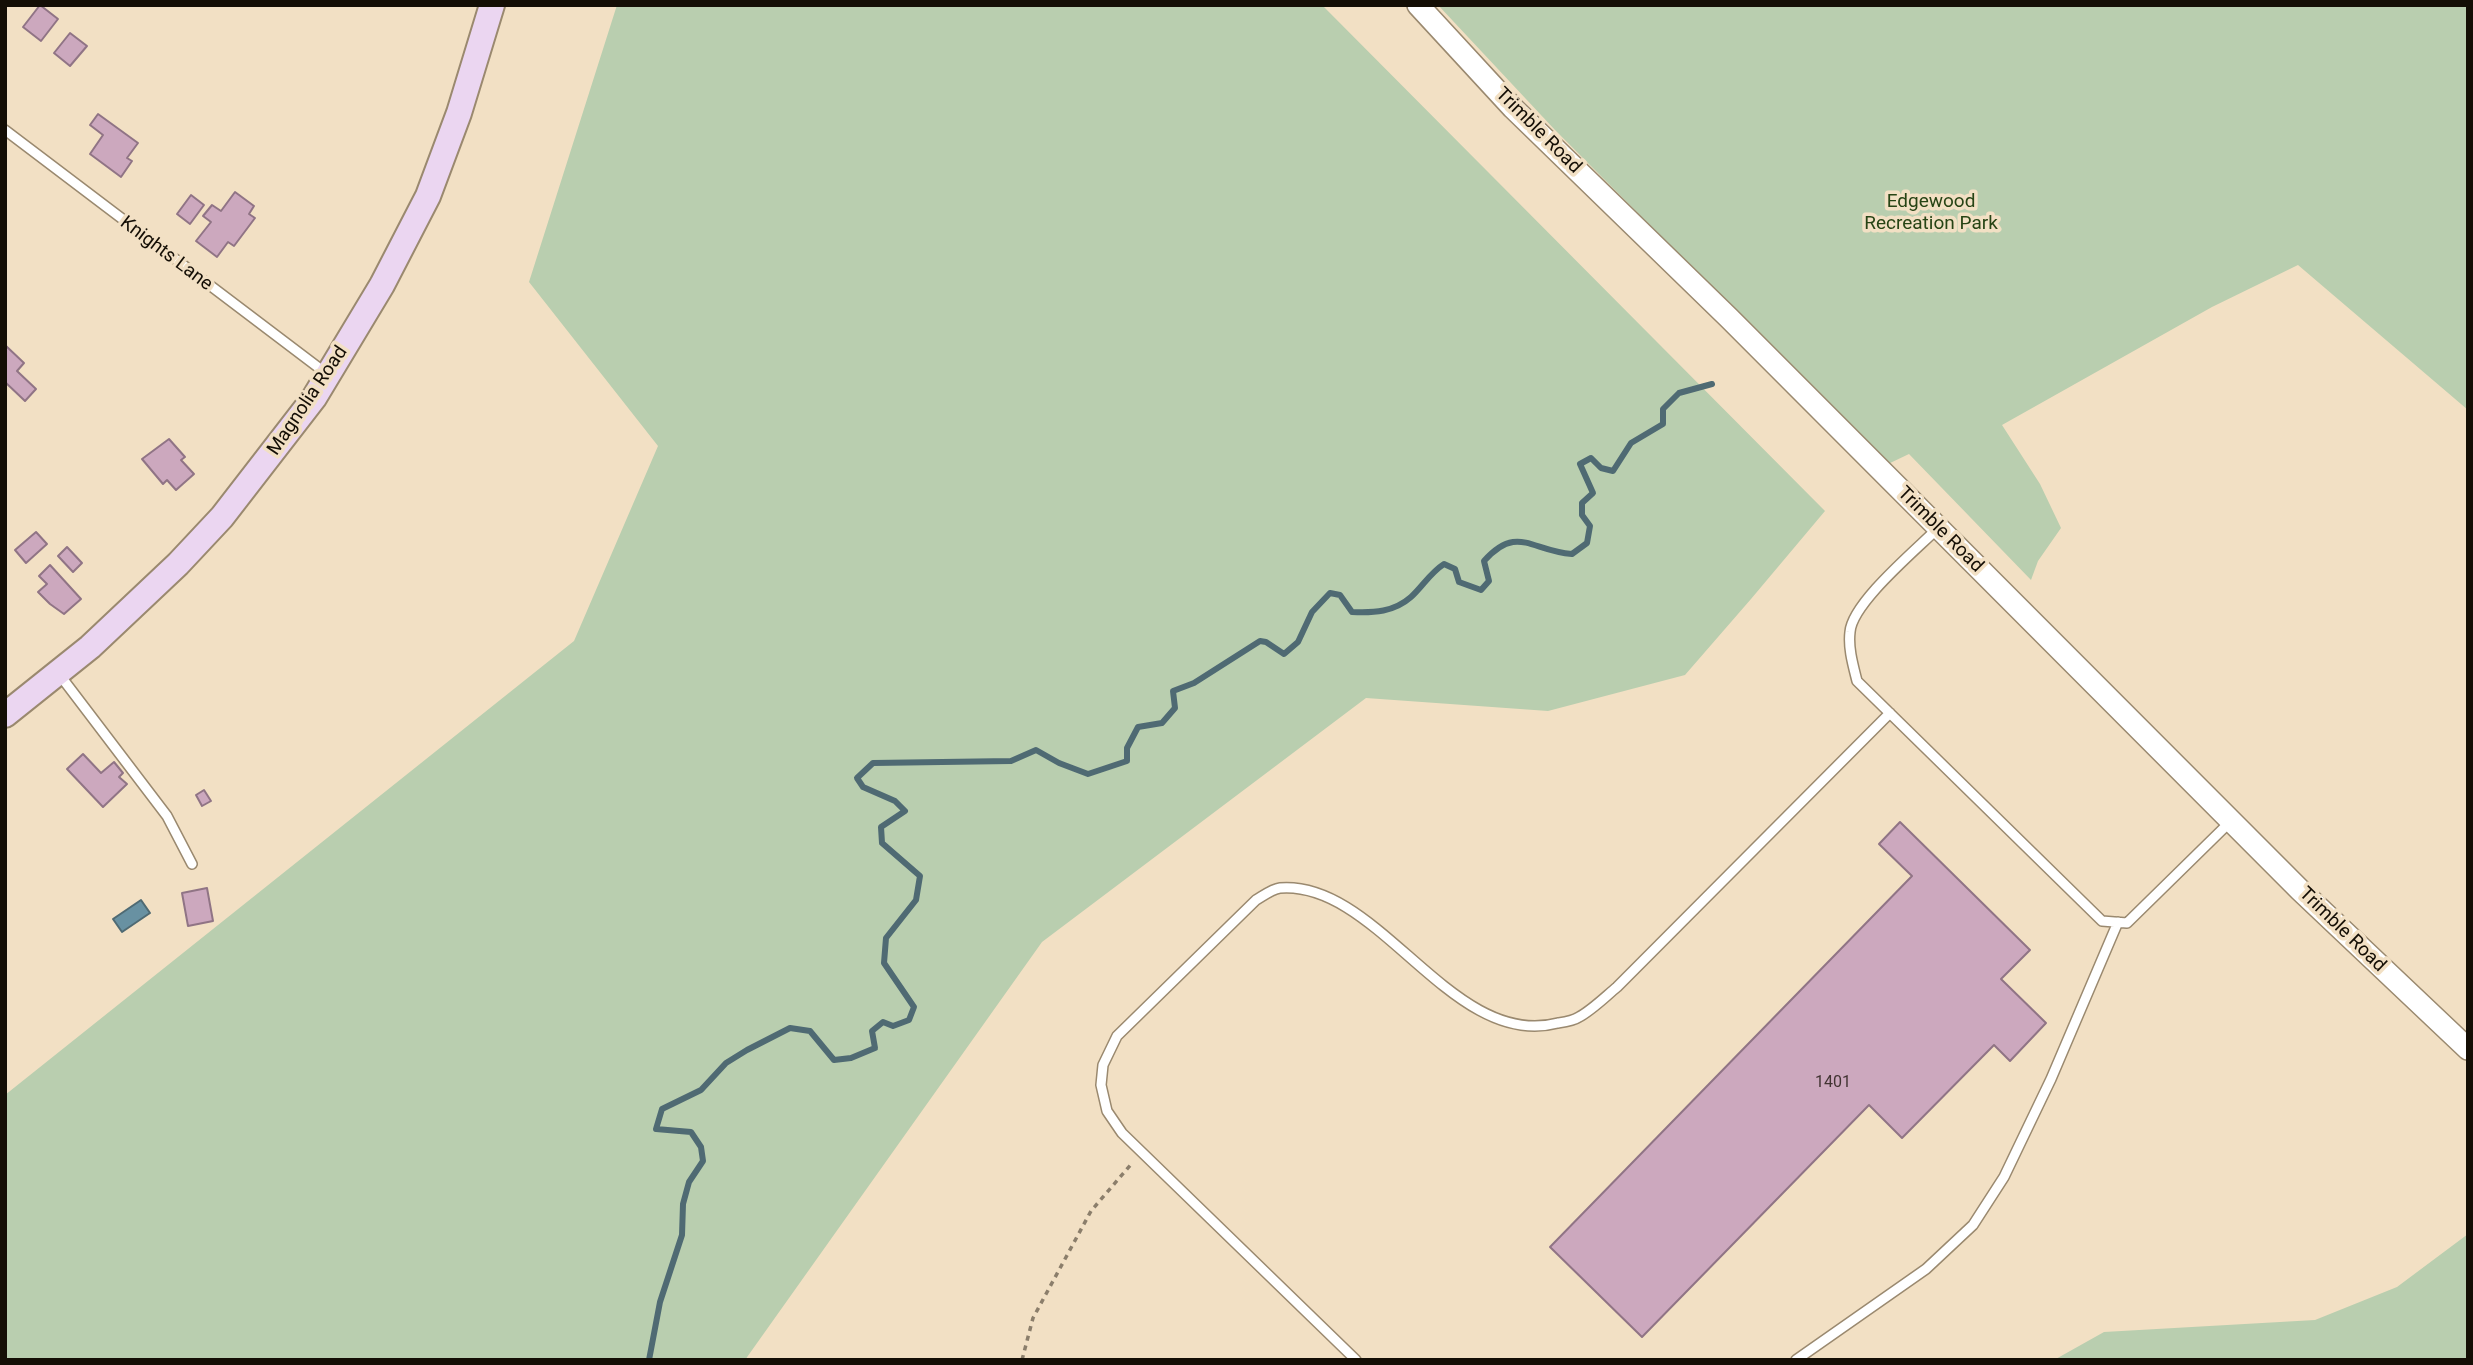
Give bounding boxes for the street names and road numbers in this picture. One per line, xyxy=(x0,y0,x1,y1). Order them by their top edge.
street label: Trimble Road xyxy=(1490,83,1586,179)
street label: Knights Lane xyxy=(115,212,217,296)
street label: Magnolia Road xyxy=(263,342,353,460)
street label: Trimble Road xyxy=(1892,482,1988,578)
street label: Trimble Road xyxy=(2294,883,2390,977)

